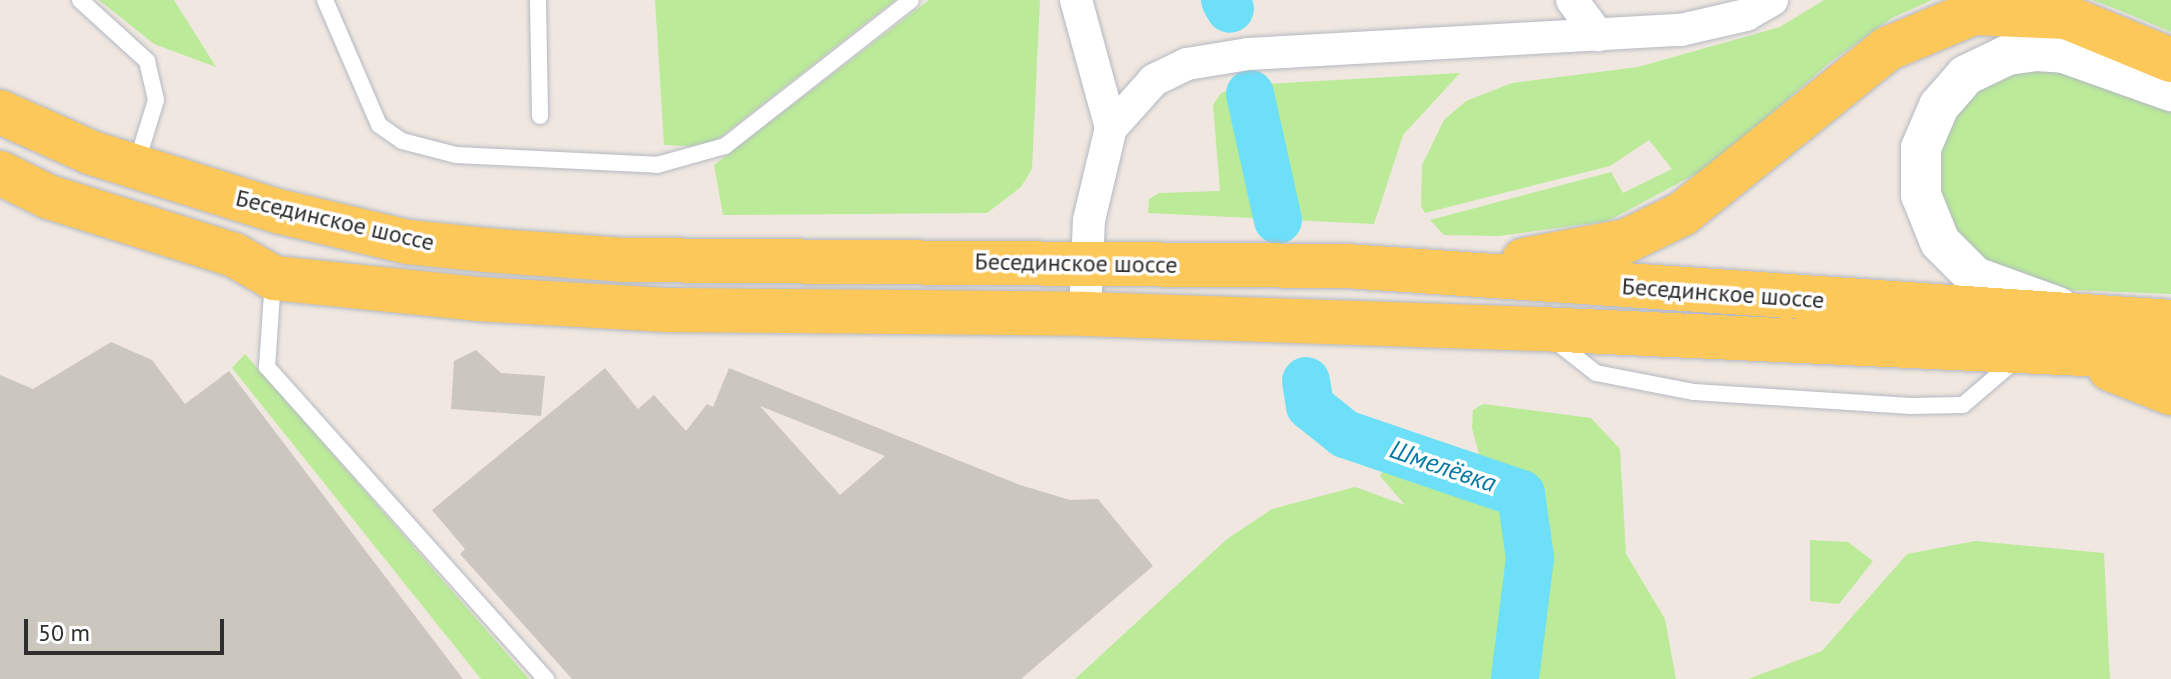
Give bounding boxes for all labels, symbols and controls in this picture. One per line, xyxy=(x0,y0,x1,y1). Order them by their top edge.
street label: Бесединское шоссе xyxy=(233,183,437,257)
street label: Бесединское шоссе xyxy=(974,247,1178,279)
street label: Бесединское шоссе xyxy=(1621,272,1825,314)
water label: Шмелёвка xyxy=(1386,433,1500,499)
scale bar xyxy=(28,603,228,653)
text: 50 m xyxy=(38,617,90,648)

